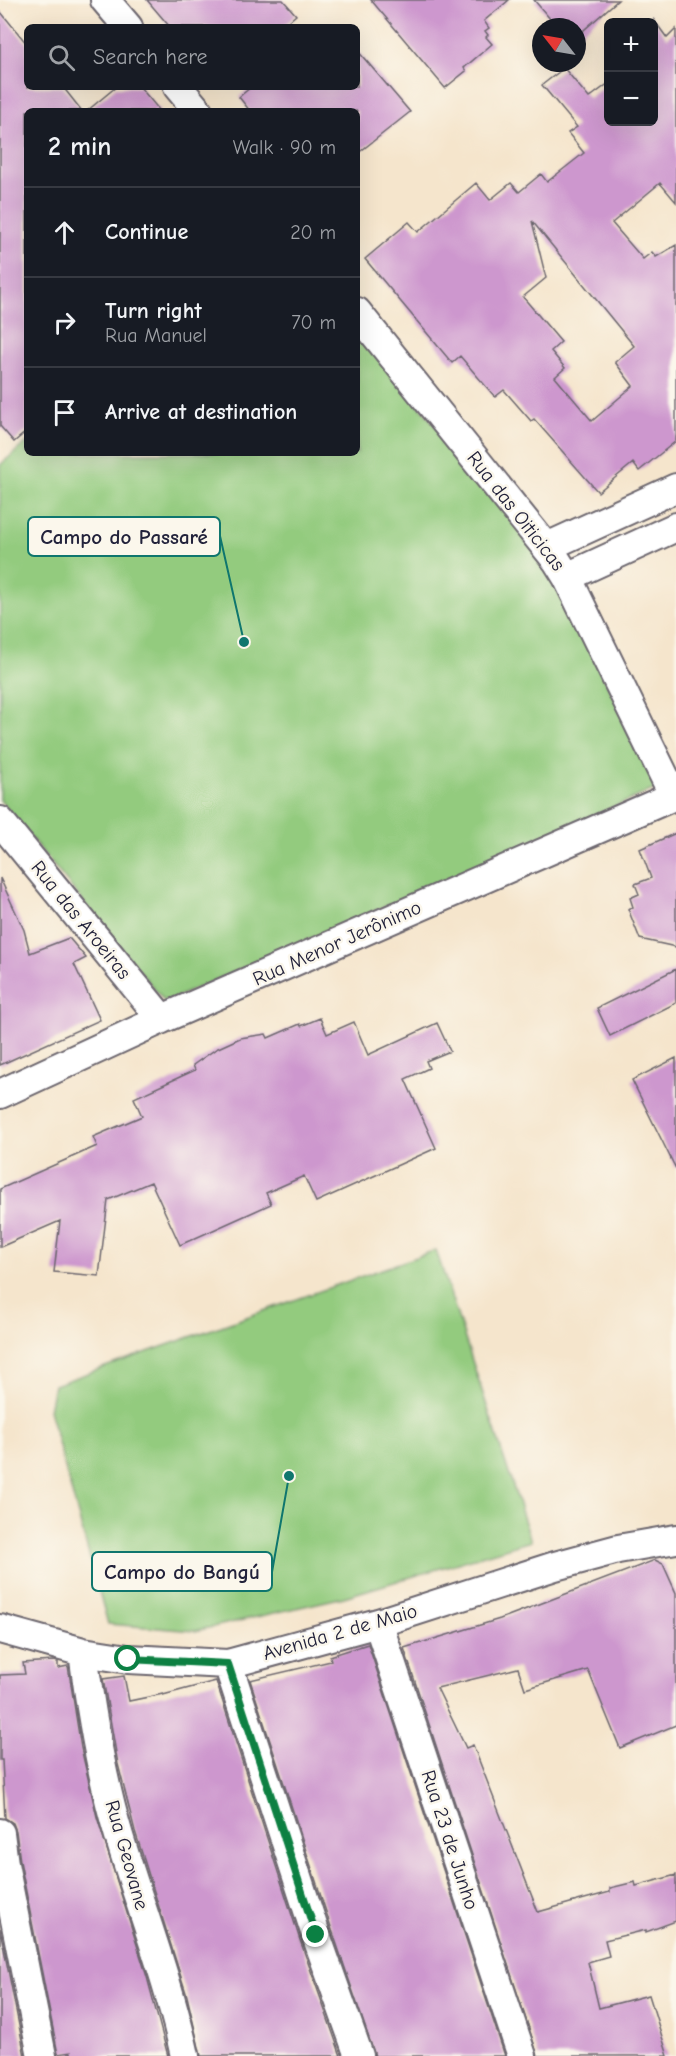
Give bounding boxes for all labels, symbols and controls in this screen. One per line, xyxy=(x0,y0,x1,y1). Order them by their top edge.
north arrow xyxy=(532,18,586,72)
map controls xyxy=(604,18,658,126)
button: + xyxy=(604,18,658,72)
search box xyxy=(24,24,360,90)
icon: search xyxy=(45,41,78,74)
text: Search here xyxy=(93,44,208,70)
button: − xyxy=(604,72,658,126)
text: 2 min xyxy=(48,132,111,162)
text: Walk · 90 m xyxy=(233,136,336,159)
icon: ahead xyxy=(48,216,81,249)
text: Continue xyxy=(105,219,188,245)
text: 20 m xyxy=(290,221,336,244)
text: Turn right xyxy=(105,298,202,324)
icon: right xyxy=(48,306,81,339)
text: 70 m xyxy=(291,311,336,334)
text: Rua Manuel xyxy=(105,324,207,347)
icon: arrive xyxy=(48,396,81,429)
text: Arrive at destination xyxy=(105,399,297,425)
street label: Rua das Oiticicas xyxy=(462,447,570,575)
callout: Campo do Passaré xyxy=(28,517,220,556)
text: Campo do Passaré xyxy=(40,525,208,549)
street label: Rua das Aroeiras xyxy=(26,856,136,984)
street label: Rua Menor Jerônimo xyxy=(249,895,425,991)
callout: Campo do Bangú xyxy=(92,1552,272,1591)
text: Campo do Bangú xyxy=(104,1560,260,1584)
street label: Avenida 2 de Maio xyxy=(260,1599,420,1665)
route start xyxy=(114,1645,140,1671)
street label: Rua 23 de Junho xyxy=(417,1767,483,1913)
street label: Rua Geovane xyxy=(100,1797,154,1913)
route end xyxy=(302,1921,328,1947)

